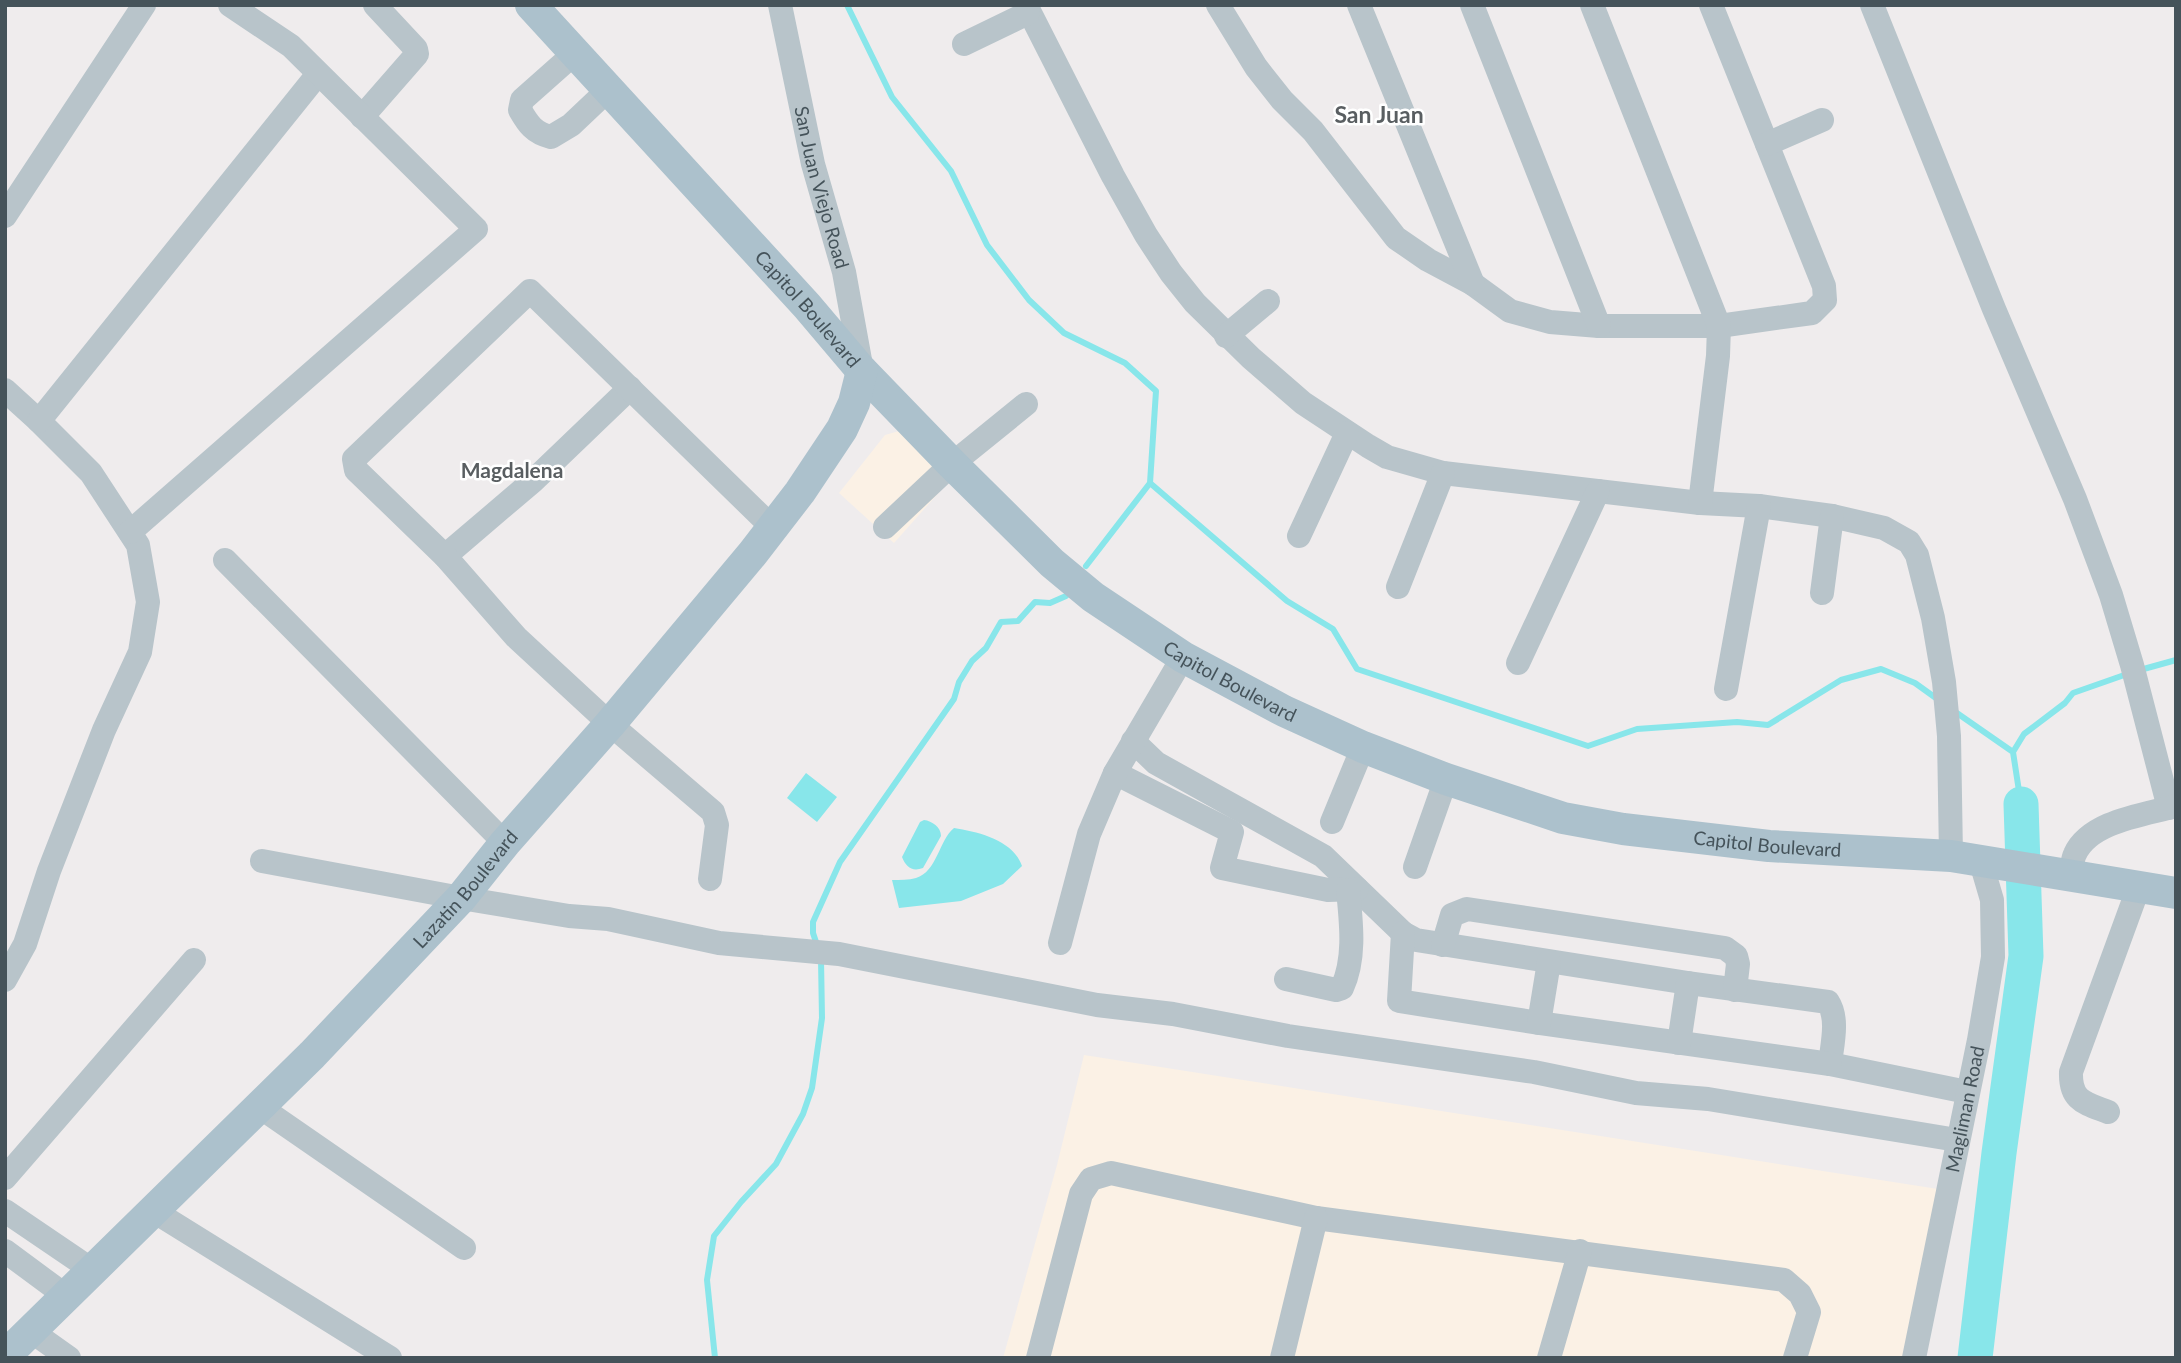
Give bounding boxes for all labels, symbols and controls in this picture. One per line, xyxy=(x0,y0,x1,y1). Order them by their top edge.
district label: San Juan xyxy=(1334,100,1424,128)
street label: San Juan Viejo Road xyxy=(790,104,854,271)
street label: Capitol Boulevard xyxy=(751,245,866,372)
district label: Magdalena xyxy=(461,457,563,482)
street label: Capitol Boulevard xyxy=(1159,635,1300,726)
street label: Lazatin Boulevard xyxy=(408,825,522,952)
street label: Capitol Boulevard xyxy=(1692,825,1842,861)
street label: Magliman Road xyxy=(1940,1044,1989,1174)

